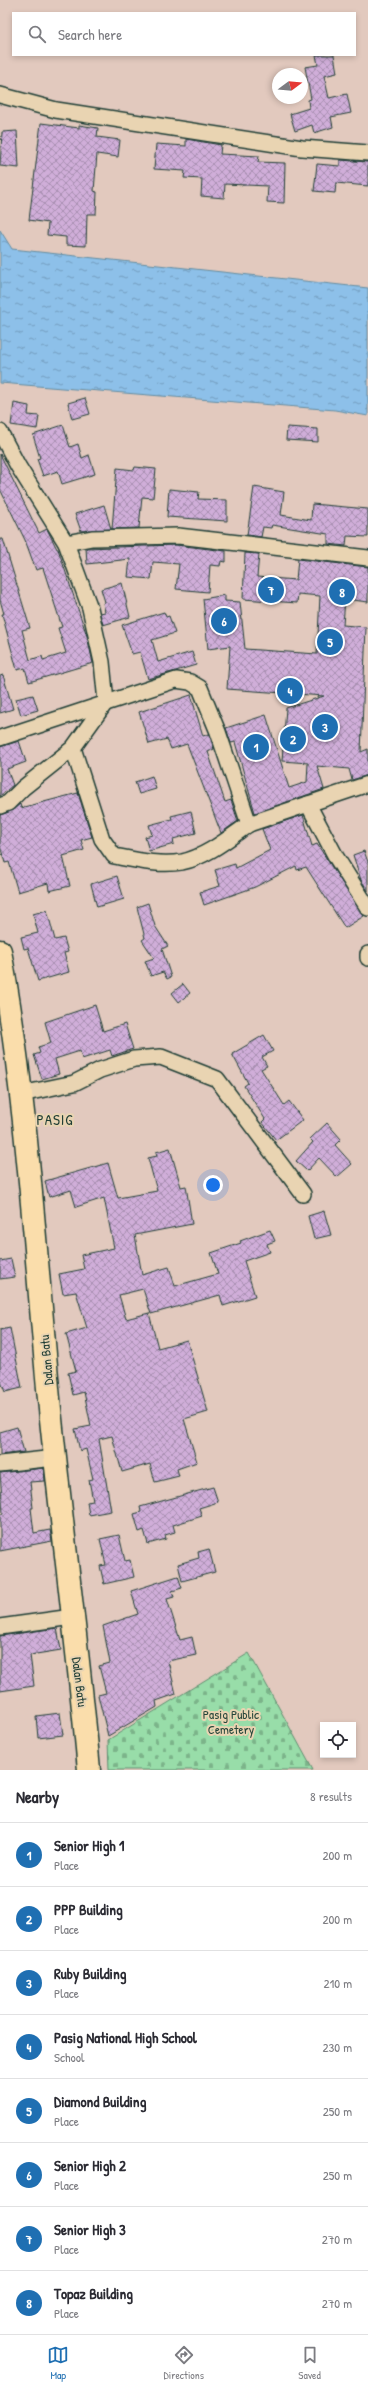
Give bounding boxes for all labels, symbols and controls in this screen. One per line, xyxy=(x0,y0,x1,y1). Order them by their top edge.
search box xyxy=(12,12,356,56)
icon: search xyxy=(26,23,48,45)
text: Search here xyxy=(58,24,122,45)
north arrow xyxy=(272,68,308,104)
pin: 7 xyxy=(258,575,284,605)
pin: 8 xyxy=(329,577,355,607)
pin: 6 xyxy=(211,606,237,636)
pin: 5 xyxy=(317,627,343,657)
pin: 4 xyxy=(277,676,303,706)
pin: 3 xyxy=(312,712,338,742)
pin: 2 xyxy=(280,724,306,754)
pin: 1 xyxy=(243,732,269,762)
district label: PASIG xyxy=(36,1109,74,1130)
your location xyxy=(203,1175,223,1195)
street label: Dalan Batu xyxy=(35,1334,57,1386)
street label: Dalan Batu xyxy=(68,1656,92,1708)
park label: Pasig Public Cemetery xyxy=(203,1705,259,1738)
map controls xyxy=(320,1722,356,1758)
button: locate xyxy=(320,1722,356,1758)
text: Nearby xyxy=(16,1785,59,1808)
text: 8 results xyxy=(310,1787,352,1805)
text: Senior High 1 xyxy=(54,1835,125,1856)
text: 1 xyxy=(27,1846,31,1864)
text: 200 m xyxy=(322,1846,352,1864)
text: Place xyxy=(54,1856,79,1874)
text: PPP Building xyxy=(54,1899,123,1920)
text: 2 xyxy=(26,1910,32,1928)
text: 200 m xyxy=(322,1910,352,1928)
text: Place xyxy=(54,1920,79,1938)
text: Ruby Building xyxy=(54,1963,126,1984)
text: 3 xyxy=(26,1974,32,1992)
text: 210 m xyxy=(324,1974,352,1992)
text: Place xyxy=(54,1984,79,2002)
text: Pasig National High School xyxy=(54,2027,197,2048)
text: 4 xyxy=(27,2038,31,2056)
text: 230 m xyxy=(322,2038,352,2056)
text: School xyxy=(54,2048,84,2066)
text: Diamond Building xyxy=(54,2091,146,2112)
text: 5 xyxy=(26,2102,32,2120)
text: 250 m xyxy=(323,2102,352,2120)
text: Place xyxy=(54,2112,79,2130)
text: Senior High 2 xyxy=(54,2155,126,2176)
text: 6 xyxy=(26,2166,32,2184)
text: 250 m xyxy=(323,2166,352,2184)
text: Place xyxy=(54,2176,79,2194)
text: Senior High 3 xyxy=(54,2219,126,2240)
text: 7 xyxy=(26,2230,32,2248)
text: 270 m xyxy=(322,2230,352,2248)
text: Place xyxy=(54,2240,79,2258)
text: Topaz Building xyxy=(54,2283,133,2304)
text: 8 xyxy=(26,2294,32,2312)
text: 270 m xyxy=(322,2294,352,2312)
text: Place xyxy=(54,2304,79,2322)
tab: Map xyxy=(47,2344,69,2382)
tab: Directions xyxy=(164,2344,204,2382)
tab: Saved xyxy=(298,2344,321,2382)

